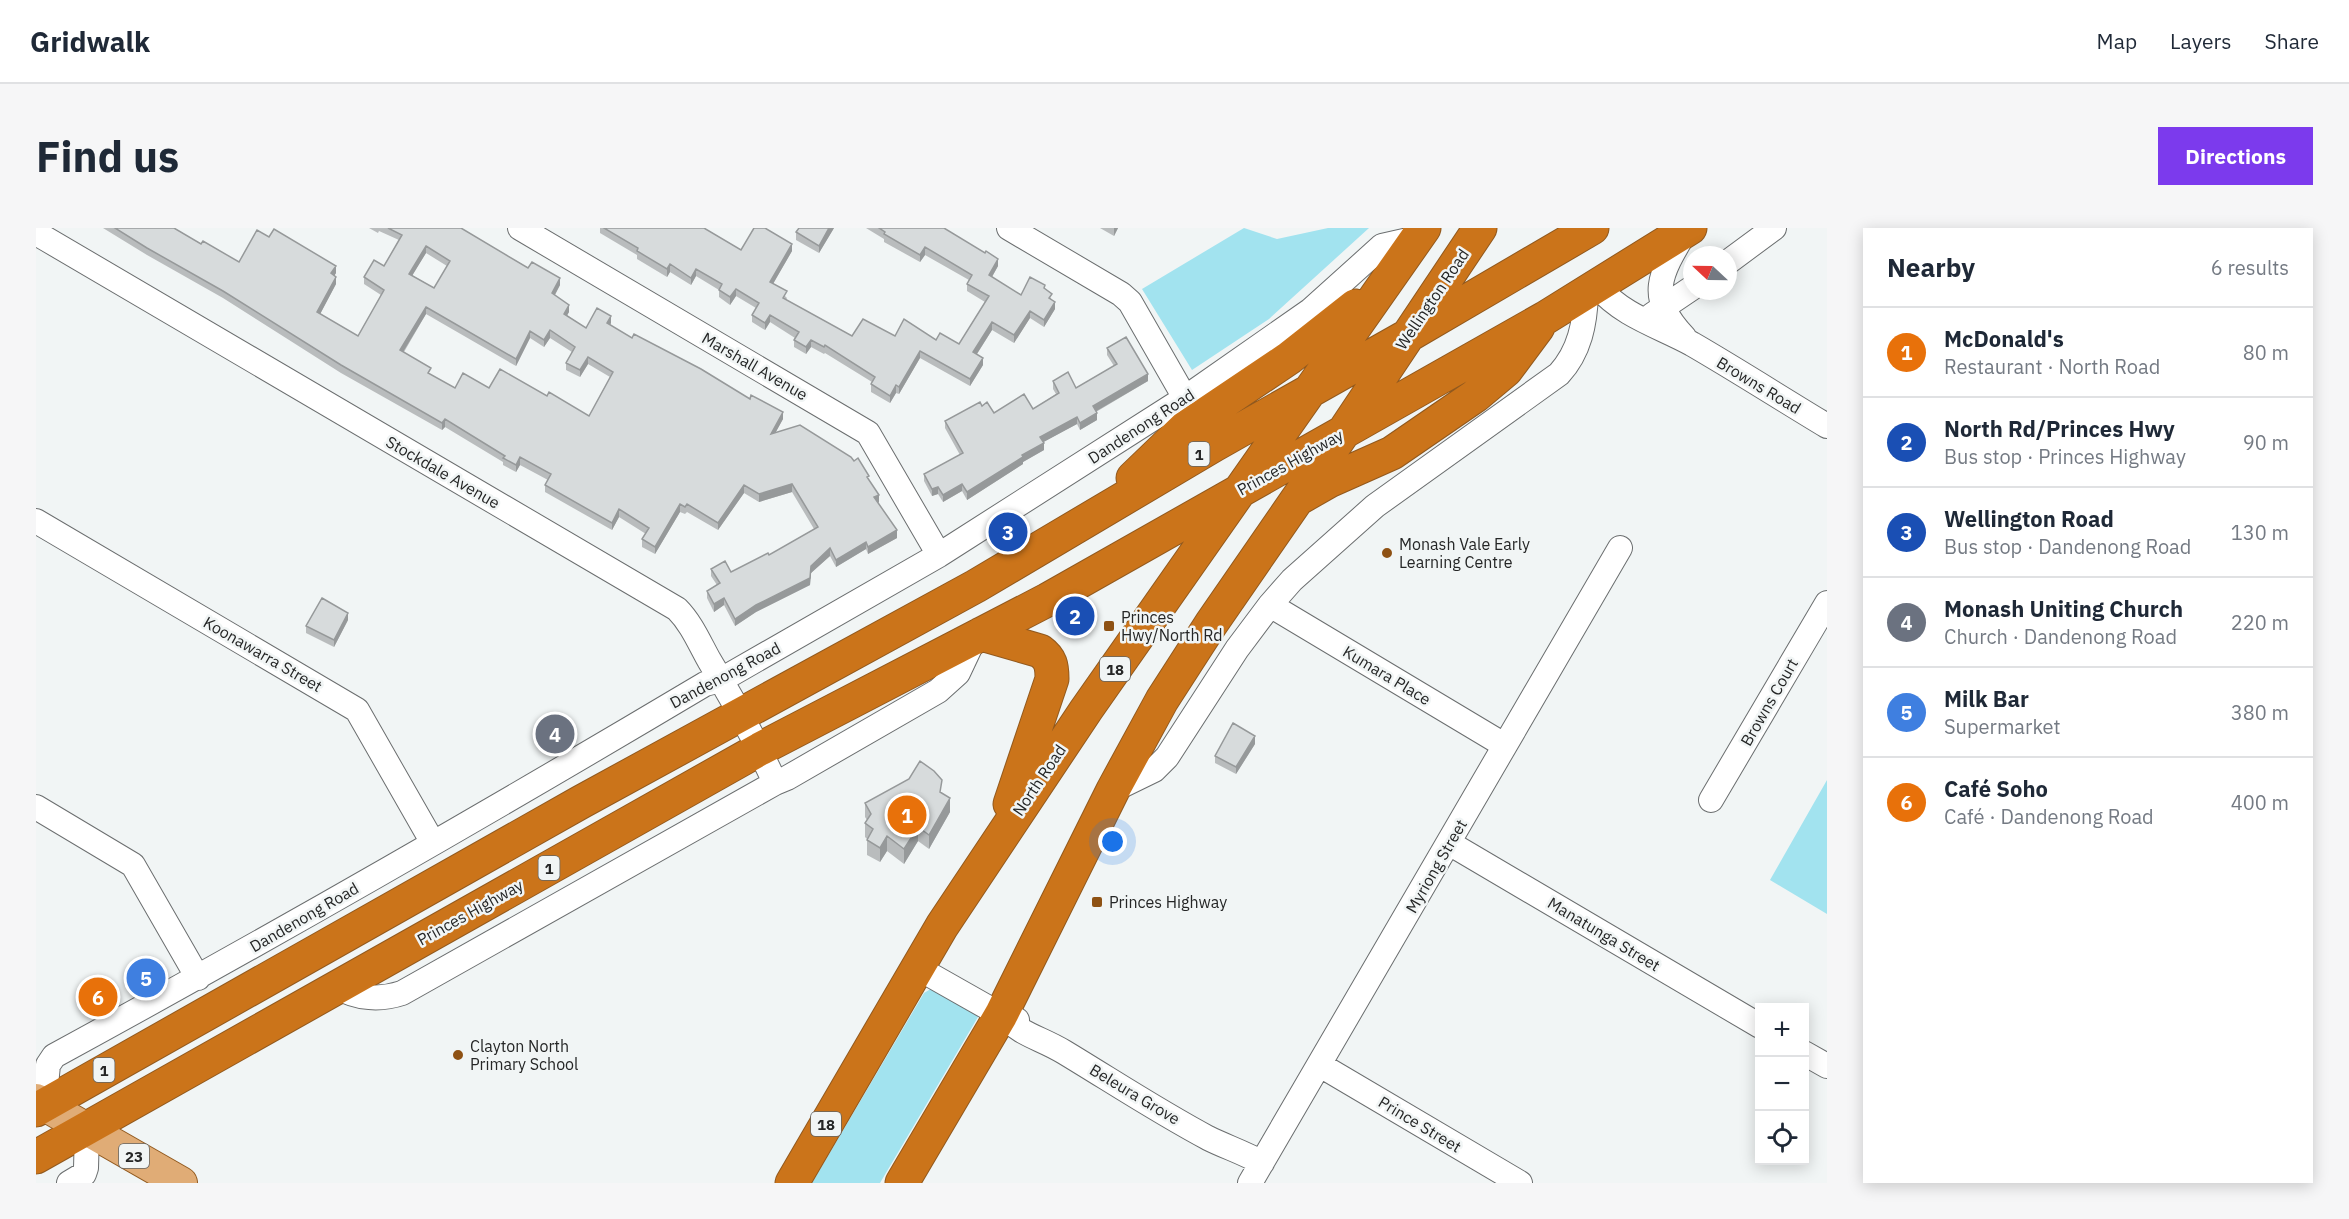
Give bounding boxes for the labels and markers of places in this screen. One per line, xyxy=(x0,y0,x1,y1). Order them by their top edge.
pin: 3 xyxy=(988,510,1028,554)
place label: Monash Vale Early Learning Centre xyxy=(1399,534,1530,572)
marker: Monash Vale Early Learning Centre xyxy=(1380,546,1394,560)
pin: 2 xyxy=(1056,594,1094,638)
place label: Princes Hwy/North Rd xyxy=(1121,607,1223,645)
marker: Princes Hwy/North Rd xyxy=(1102,619,1116,633)
pin: 4 xyxy=(536,712,574,756)
pin: 1 xyxy=(888,792,926,838)
place label: Princes Highway xyxy=(1109,892,1227,912)
marker: Princes Highway xyxy=(1090,895,1104,909)
pin: 5 xyxy=(126,956,166,1000)
pin: 6 xyxy=(78,974,118,1020)
place label: Clayton North Primary School xyxy=(470,1036,578,1074)
marker: Clayton North Primary School xyxy=(451,1048,465,1062)

